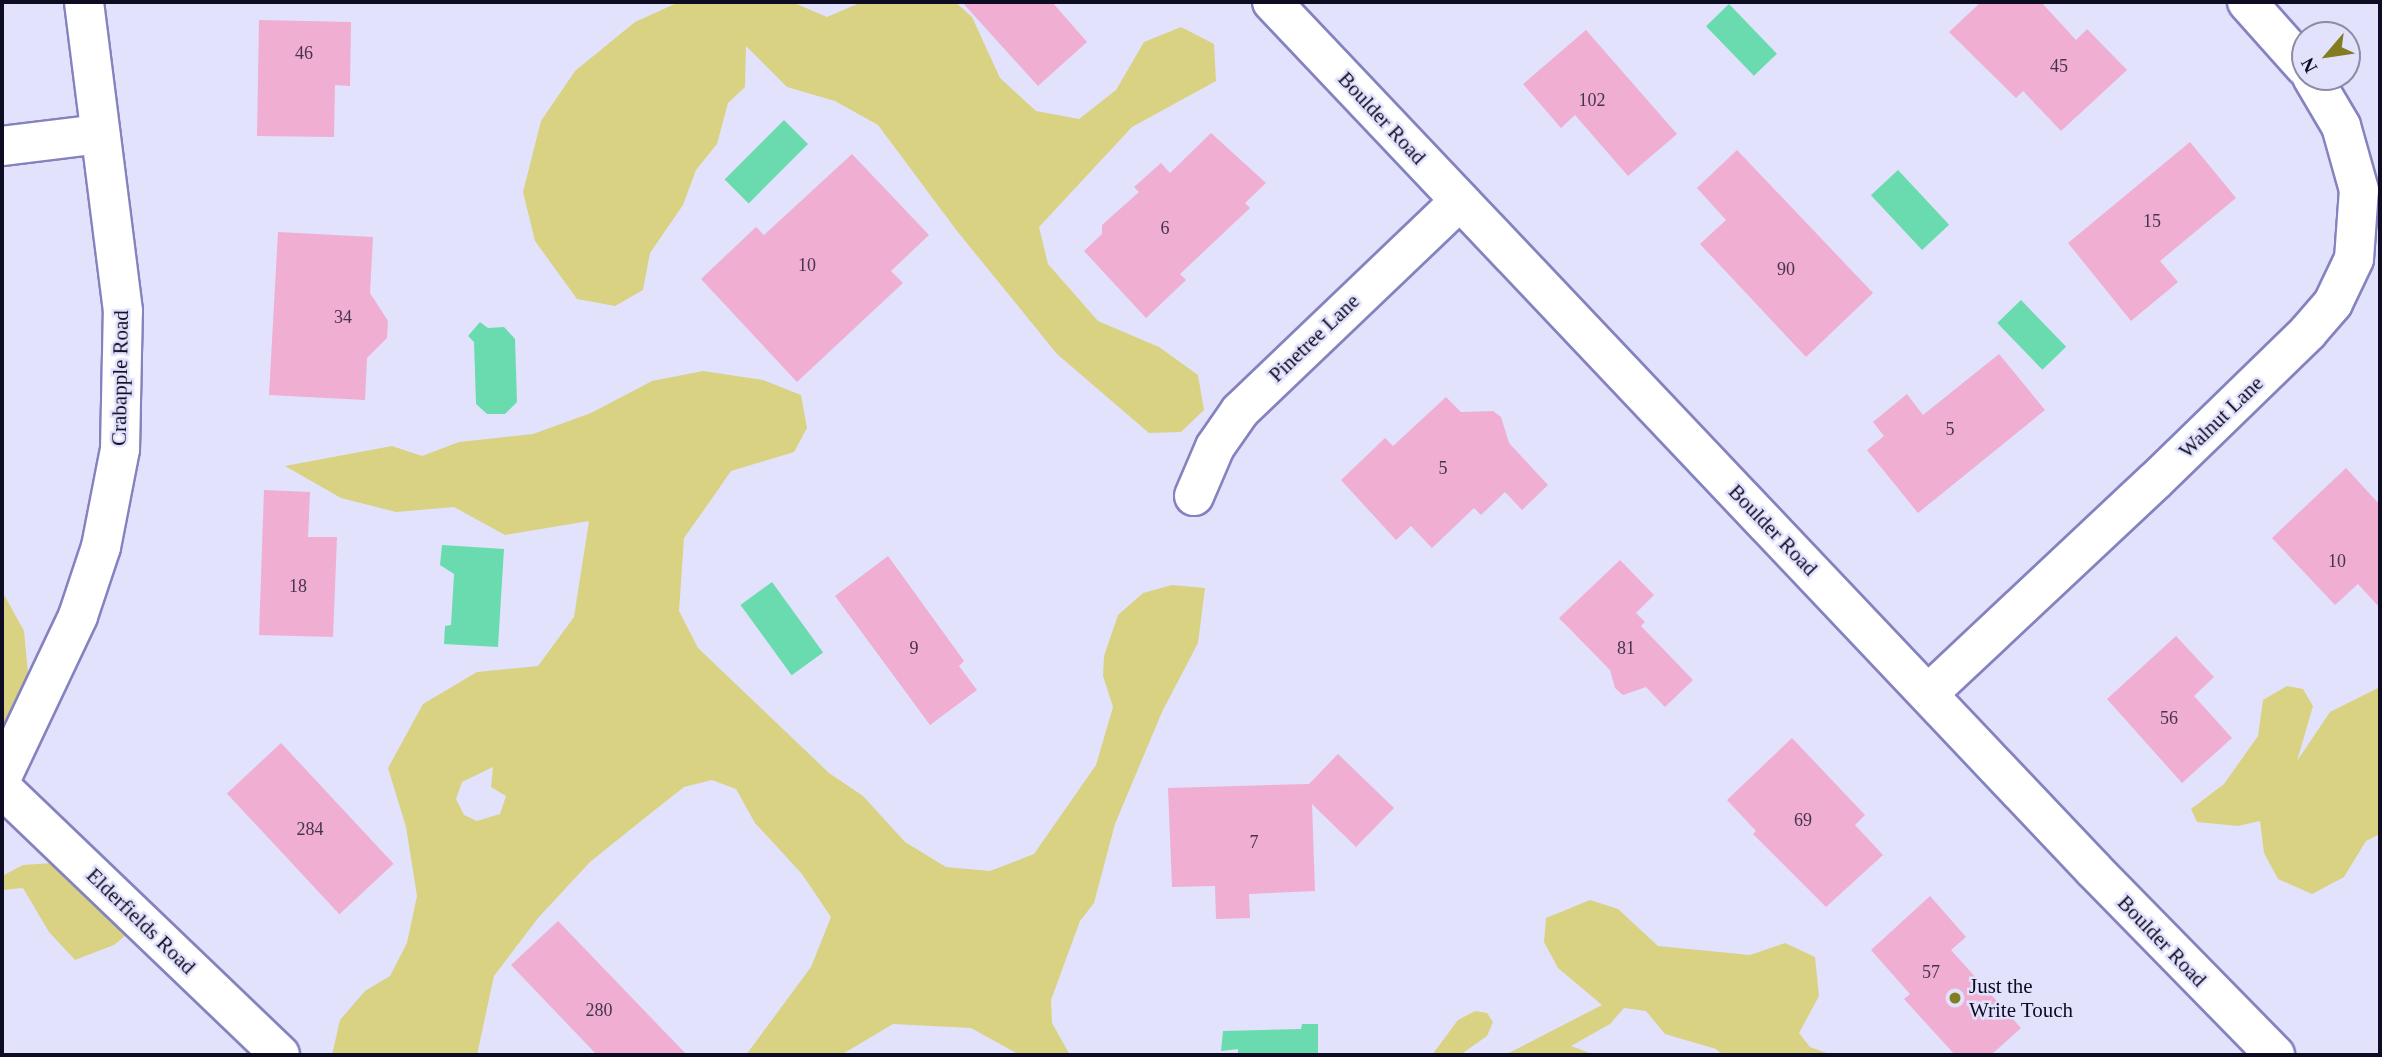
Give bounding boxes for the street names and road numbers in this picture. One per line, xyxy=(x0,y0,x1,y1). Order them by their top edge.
street label: Boulder Road xyxy=(1333,67,1431,169)
street label: Pinetree Lane xyxy=(1264,289,1364,387)
street label: Crabapple Road xyxy=(106,310,134,446)
street label: Walnut Lane xyxy=(2174,371,2268,463)
street label: Boulder Road xyxy=(1723,479,1823,581)
street label: Elderfields Road xyxy=(81,863,201,979)
street label: Boulder Road xyxy=(2112,890,2212,992)

